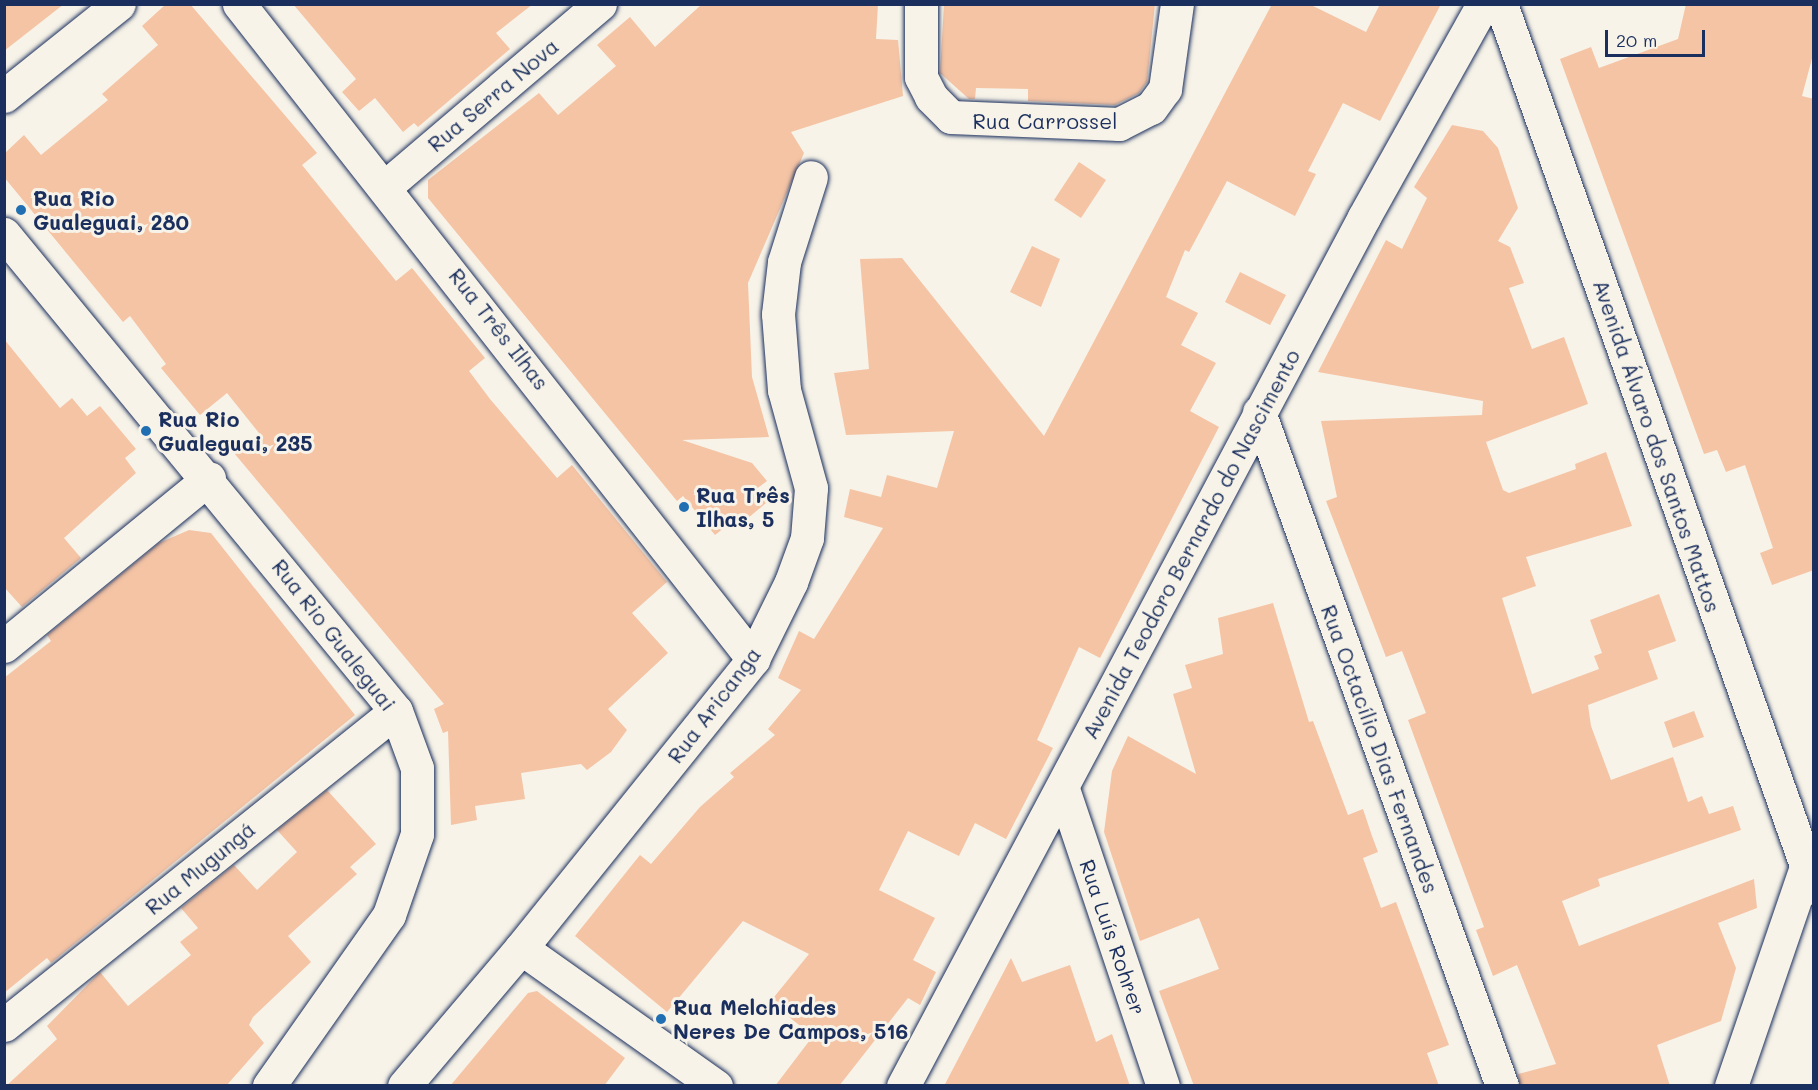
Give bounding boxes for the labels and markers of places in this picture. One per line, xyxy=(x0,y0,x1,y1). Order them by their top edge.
place label: Rua Rio Gualeguai, 280 xyxy=(33,185,189,235)
marker: Rua Rio Gualeguai, 280 xyxy=(14,203,28,217)
place label: Rua Rio Gualeguai, 235 xyxy=(158,406,312,456)
marker: Rua Rio Gualeguai, 235 xyxy=(139,424,153,438)
place label: Rua Três Ilhas, 5 xyxy=(696,482,790,532)
marker: Rua Três Ilhas, 5 xyxy=(677,500,691,514)
place label: Rua Melchiades Neres De Campos, 516 xyxy=(673,994,908,1044)
marker: Rua Melchiades Neres De Campos, 516 xyxy=(654,1012,668,1026)

